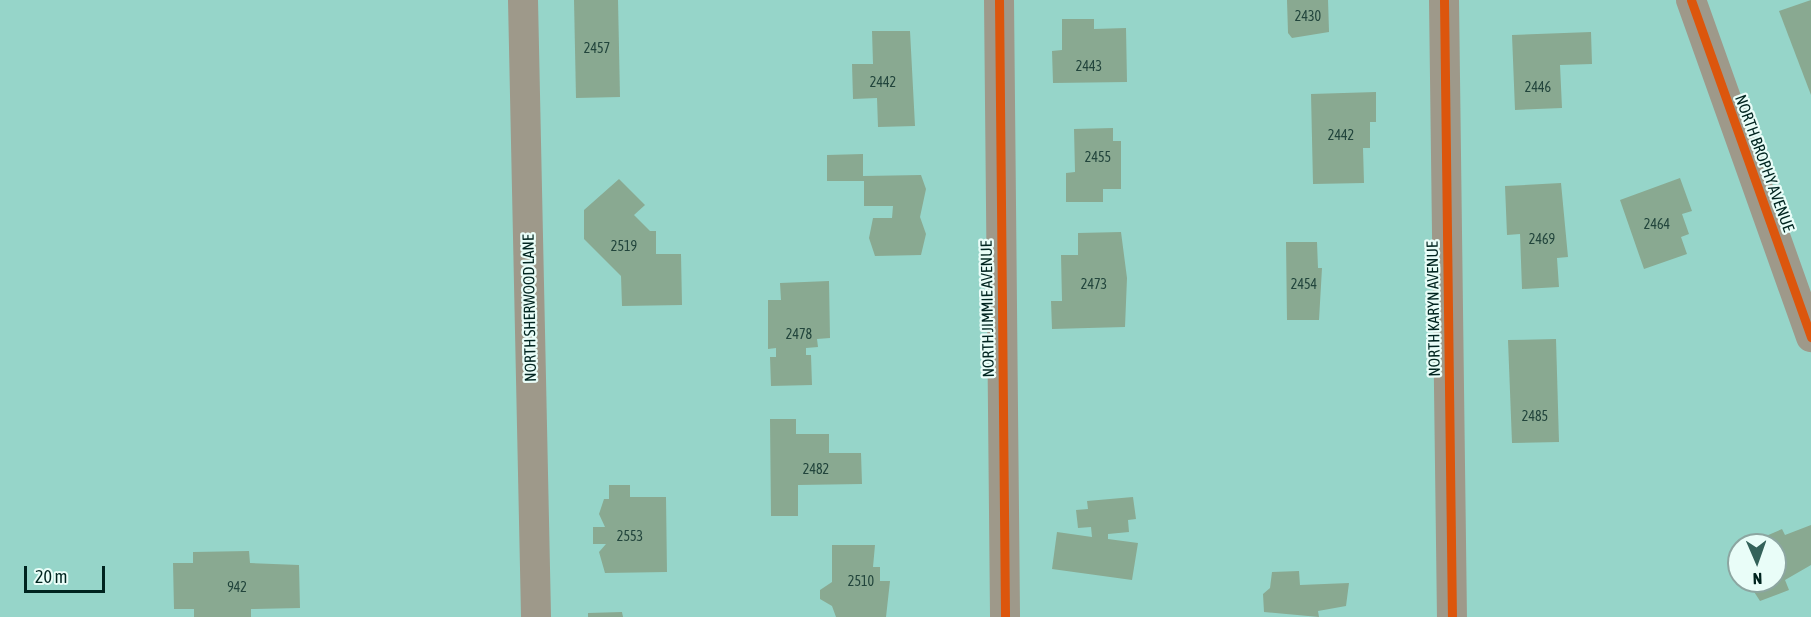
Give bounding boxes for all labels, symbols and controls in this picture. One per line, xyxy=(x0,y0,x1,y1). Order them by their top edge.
house number: 2430 xyxy=(1295,8,1321,24)
house number: 2457 xyxy=(584,40,610,56)
house number: 2443 xyxy=(1076,58,1102,74)
house number: 2442 xyxy=(870,74,896,90)
house number: 2446 xyxy=(1525,79,1551,95)
street label: NORTH BROPHY AVENUE xyxy=(1731,92,1799,234)
house number: 2442 xyxy=(1328,127,1354,143)
house number: 2455 xyxy=(1085,149,1111,165)
house number: 2464 xyxy=(1644,216,1670,232)
house number: 2469 xyxy=(1529,231,1555,247)
street label: NORTH SHERWOOD LANE xyxy=(518,234,540,382)
house number: 2519 xyxy=(611,238,637,254)
street label: NORTH JIMMIE AVENUE xyxy=(976,240,998,378)
street label: NORTH KARYN AVENUE xyxy=(1422,241,1444,377)
house number: 2473 xyxy=(1081,276,1107,292)
house number: 2454 xyxy=(1291,276,1317,292)
house number: 2478 xyxy=(786,326,812,342)
house number: 2485 xyxy=(1522,408,1548,424)
house number: 2482 xyxy=(803,461,829,477)
house number: 2553 xyxy=(617,528,643,544)
north arrow xyxy=(1727,533,1787,593)
scale bar xyxy=(27,554,108,592)
text: 20 m xyxy=(35,566,67,587)
text: N xyxy=(1753,570,1763,588)
house number: 2510 xyxy=(848,573,874,589)
house number: 942 xyxy=(227,579,247,595)

